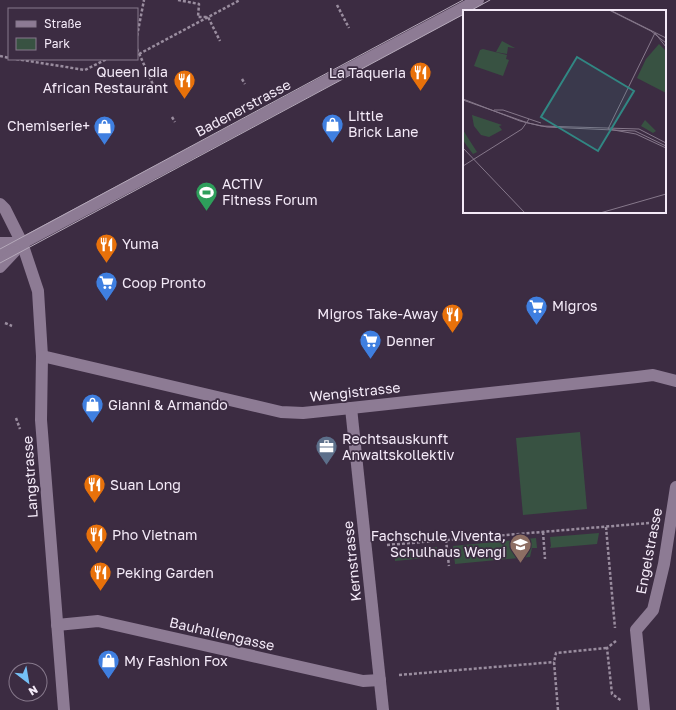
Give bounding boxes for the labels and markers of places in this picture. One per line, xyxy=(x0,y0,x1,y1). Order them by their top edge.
restaurant icon: La Taqueria xyxy=(408,60,434,93)
place label: Queen Idia African Restaurant xyxy=(43,63,168,96)
place label: La Taqueria xyxy=(329,64,406,81)
restaurant icon: Queen Idia African Restaurant xyxy=(171,67,197,100)
place label: Little Brick Lane xyxy=(348,107,418,140)
shop icon: Little Brick Lane xyxy=(320,111,346,144)
shop icon: Chemiserie+ xyxy=(92,113,118,146)
place label: Chemiserie+ xyxy=(7,117,90,134)
place label: ACTIV Fitness Forum xyxy=(222,175,318,208)
sports icon: ACTIV Fitness Forum xyxy=(193,179,219,212)
restaurant icon: Yuma xyxy=(94,231,120,264)
place label: Yuma xyxy=(122,235,159,252)
supermarket icon: Coop Pronto xyxy=(93,270,119,303)
place label: Coop Pronto xyxy=(122,274,206,291)
supermarket icon: Migros xyxy=(523,293,549,326)
place label: Migros xyxy=(552,297,598,314)
restaurant icon: Migros Take-Away xyxy=(440,301,466,334)
place label: Migros Take-Away xyxy=(317,305,438,322)
supermarket icon: Denner xyxy=(357,328,383,361)
place label: Denner xyxy=(386,332,435,349)
shop icon: Gianni & Armando xyxy=(80,392,106,425)
place label: Gianni & Armando xyxy=(108,396,228,413)
place label: Rechtsauskunft Anwaltskollektiv xyxy=(342,430,455,463)
office icon: Rechtsauskunft Anwaltskollektiv xyxy=(314,434,340,467)
restaurant icon: Suan Long xyxy=(82,472,108,505)
place label: Suan Long xyxy=(110,476,181,493)
restaurant icon: Pho Vietnam xyxy=(83,522,109,555)
place label: Pho Vietnam xyxy=(112,526,197,543)
place label: Fachschule Viventa, Schulhaus Wengi xyxy=(371,527,506,560)
school or university icon: Fachschule Viventa, Schulhaus Wengi xyxy=(508,531,534,564)
restaurant icon: Peking Garden xyxy=(87,560,113,593)
place label: Peking Garden xyxy=(116,564,214,581)
shop icon: My Fashion Fox xyxy=(96,648,122,681)
place label: My Fashion Fox xyxy=(124,652,228,669)

